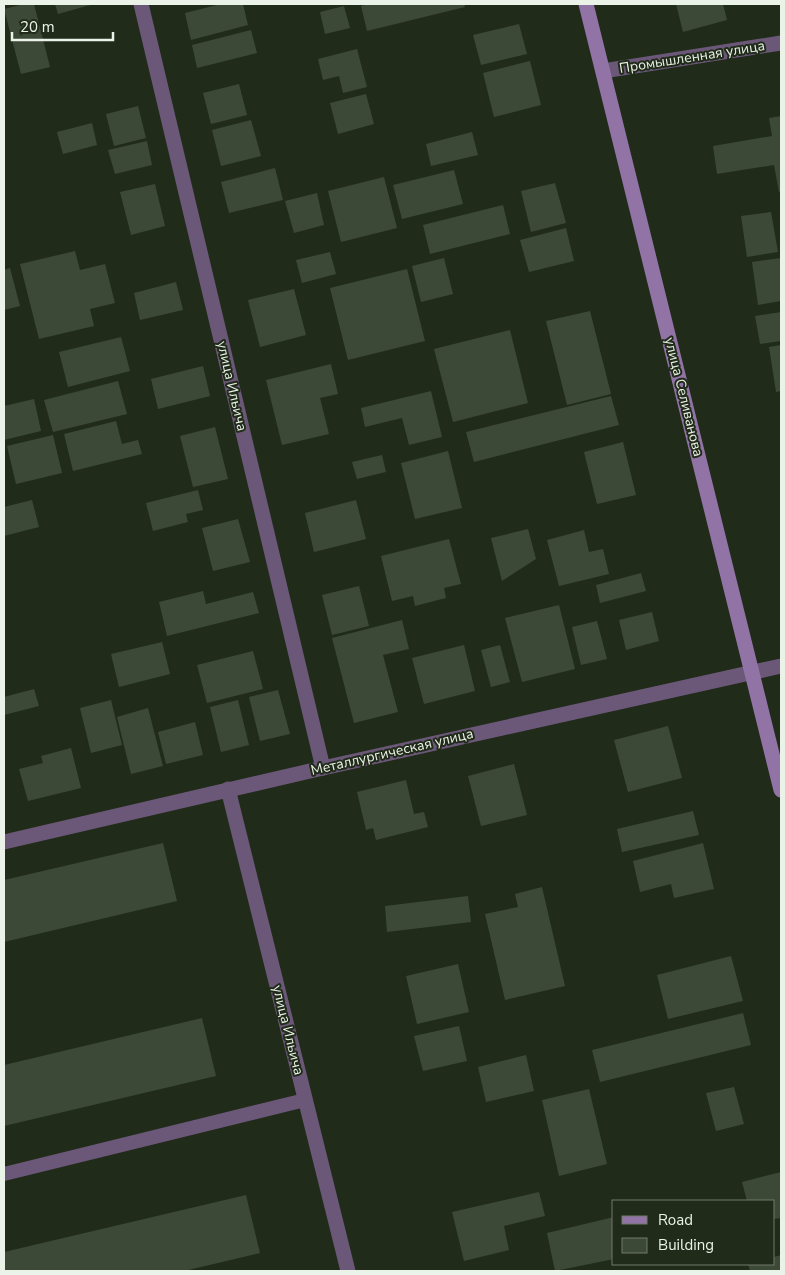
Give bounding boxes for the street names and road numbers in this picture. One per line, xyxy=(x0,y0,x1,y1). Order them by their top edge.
street label: Промышленная улица xyxy=(618,36,766,78)
street label: улица Селиванова xyxy=(660,335,708,459)
street label: улица Ильича xyxy=(212,339,252,433)
street label: Металлургическая улица xyxy=(309,724,475,780)
street label: улица Ильича xyxy=(268,983,308,1077)

